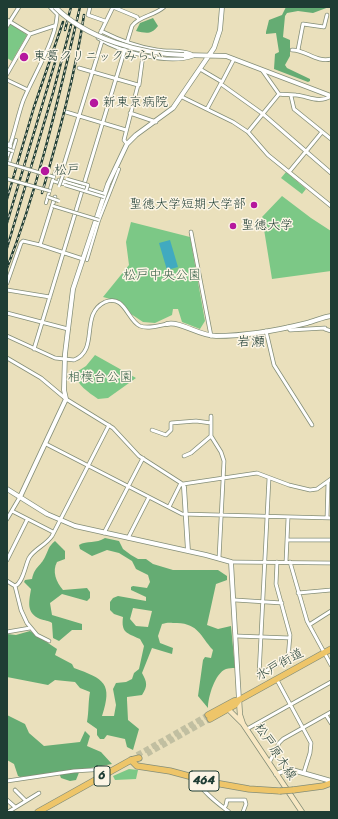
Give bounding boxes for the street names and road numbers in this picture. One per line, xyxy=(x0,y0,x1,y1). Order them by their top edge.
street label: 水戸街道 xyxy=(253,646,307,684)
street label: 松戸原木線 xyxy=(251,720,299,784)
road number: 6 xyxy=(94,766,110,786)
road number: 464 xyxy=(189,771,219,791)

